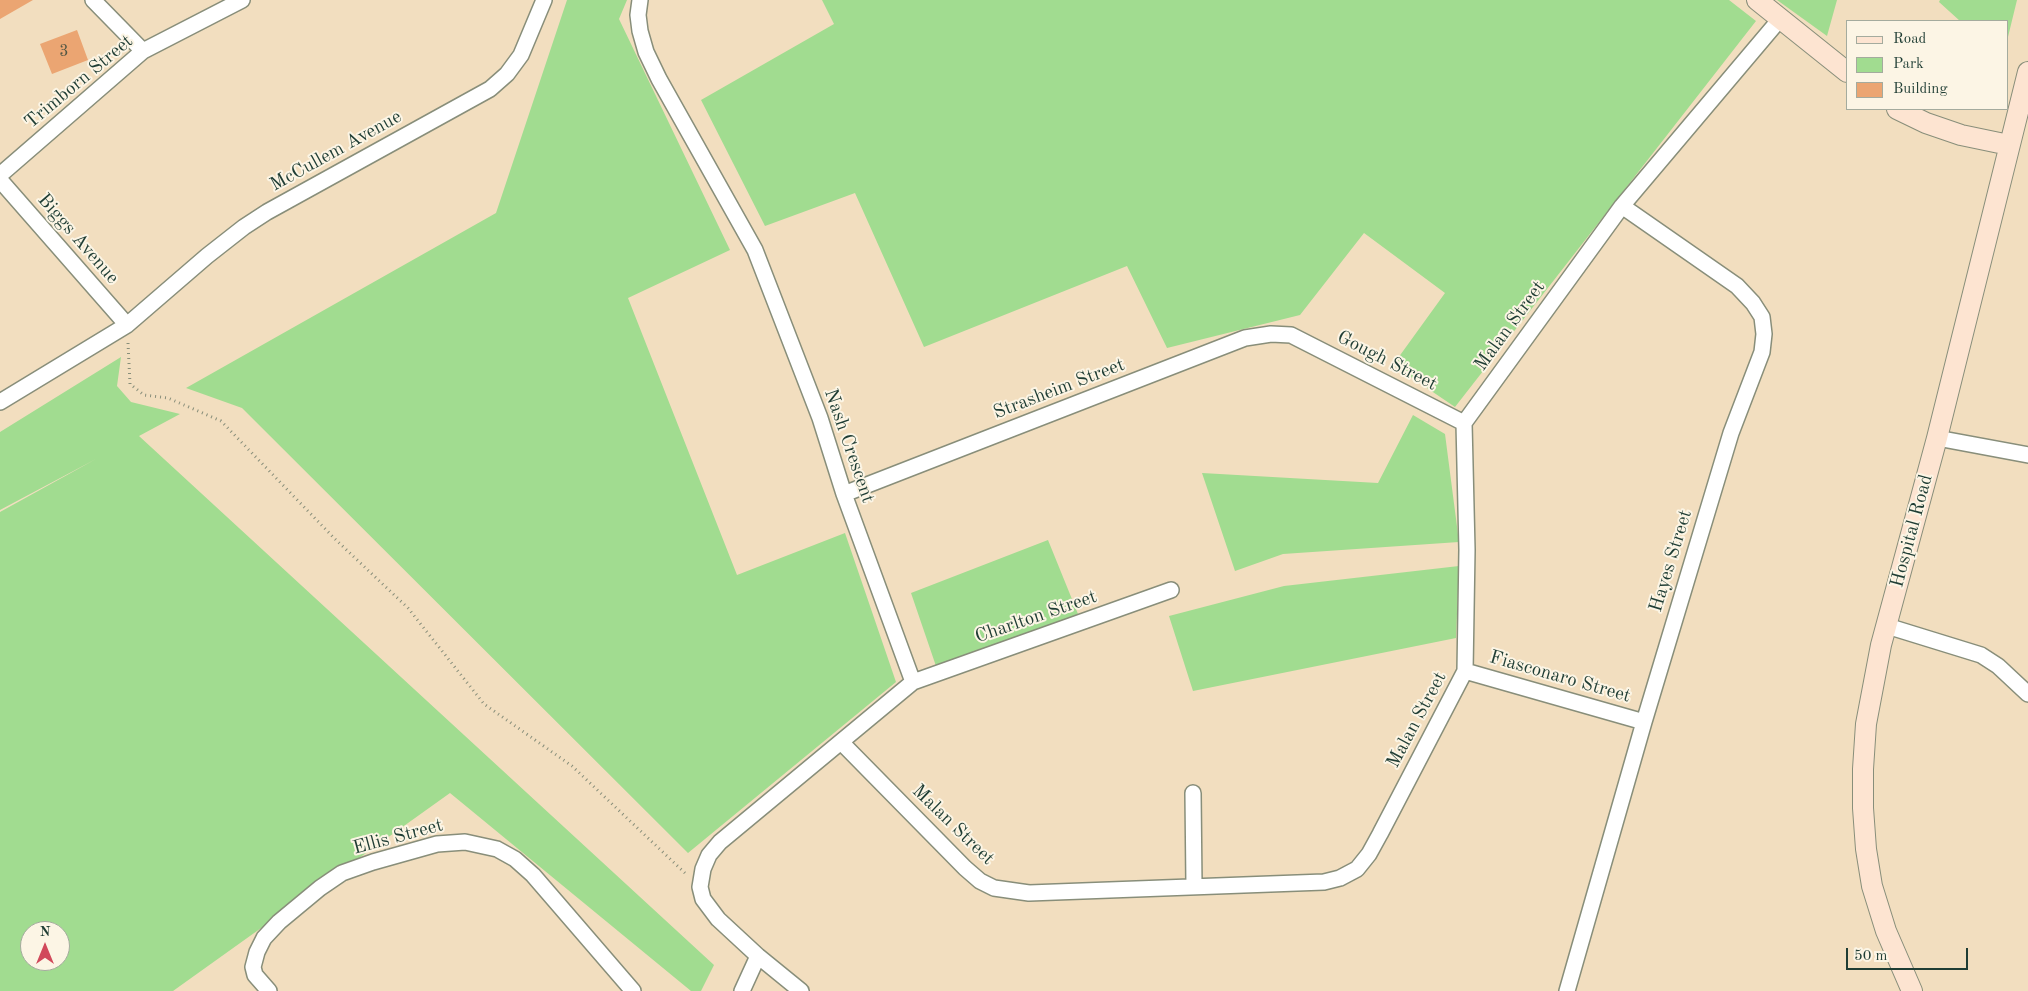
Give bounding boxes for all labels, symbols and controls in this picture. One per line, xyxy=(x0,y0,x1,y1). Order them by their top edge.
legend xyxy=(1846,20,2008,110)
street label: Trimborn Street xyxy=(20,30,138,134)
text: Road xyxy=(1893,32,1926,47)
house number: 3 xyxy=(59,42,69,62)
text: Park xyxy=(1893,57,1924,72)
text: Building xyxy=(1893,82,1948,97)
street label: McCullem Avenue xyxy=(266,105,406,197)
street label: Biggs Avenue xyxy=(32,189,124,289)
street label: Malan Street xyxy=(1470,277,1550,375)
street label: Gough Street xyxy=(1333,326,1441,396)
street label: Strasheim Street xyxy=(990,353,1128,425)
street label: Nash Crescent xyxy=(819,386,879,506)
street label: Hospital Road xyxy=(1886,472,1938,590)
street label: Hayes Street xyxy=(1645,507,1697,615)
street label: Charlton Street xyxy=(972,585,1100,649)
street label: Fiasconaro Street xyxy=(1487,646,1633,708)
street label: Malan Street xyxy=(1382,668,1452,772)
street label: Malan Street xyxy=(907,780,999,870)
street label: Ellis Street xyxy=(350,814,446,860)
north arrow xyxy=(20,921,70,971)
text: N xyxy=(40,925,50,939)
scale bar xyxy=(1848,938,1970,970)
text: 50 m xyxy=(1854,949,1888,964)

